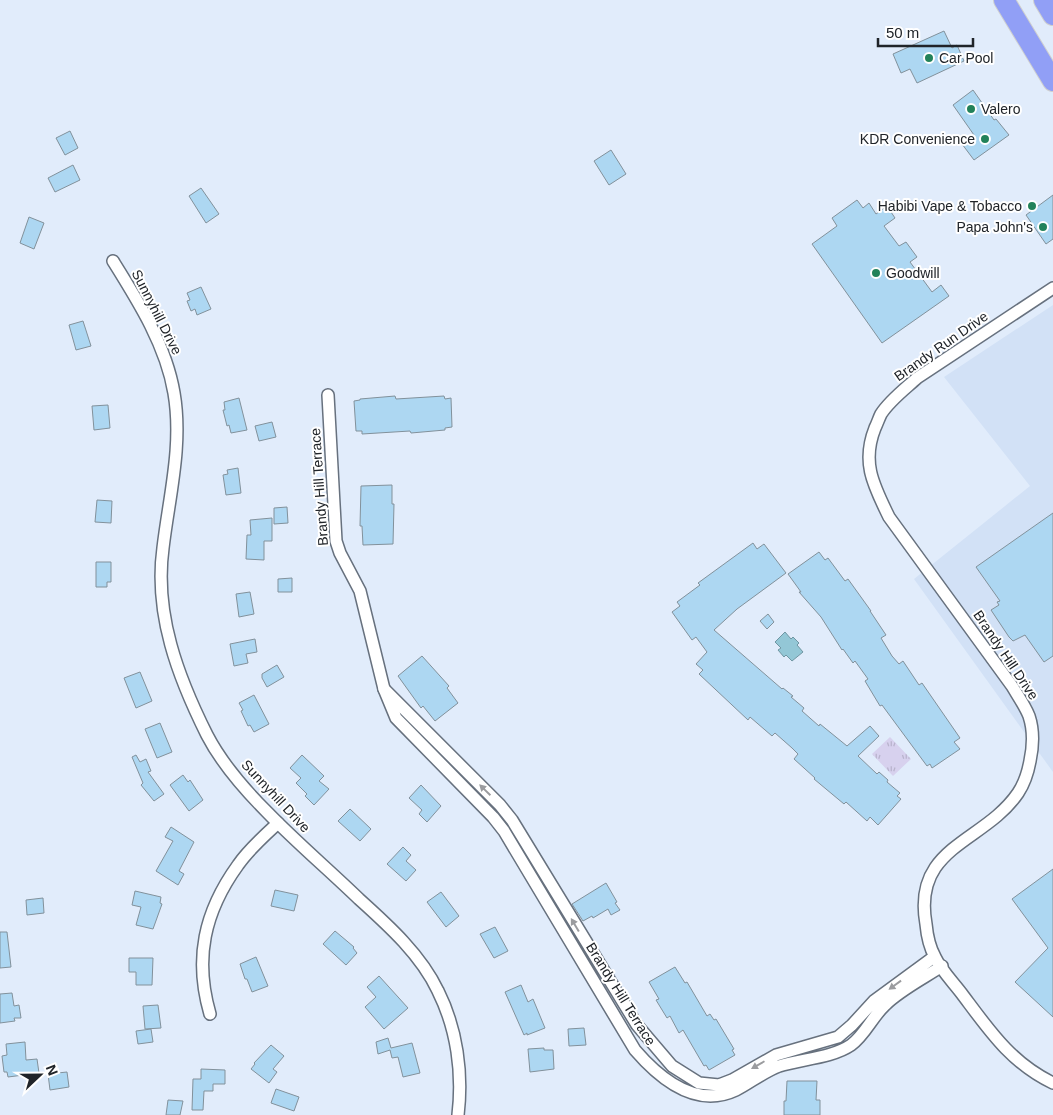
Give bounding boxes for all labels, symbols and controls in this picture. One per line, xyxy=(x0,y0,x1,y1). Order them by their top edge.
scale bar xyxy=(878,15,973,47)
text: 50 m xyxy=(886,24,919,41)
place label: Car Pool xyxy=(939,50,993,66)
marker: Car Pool xyxy=(923,52,935,64)
place label: Valero xyxy=(981,101,1021,117)
marker: Valero xyxy=(965,103,977,115)
place label: KDR Convenience xyxy=(860,131,975,147)
marker: KDR Convenience xyxy=(979,133,991,145)
place label: Habibi Vape & Tobacco xyxy=(878,198,1022,214)
marker: Habibi Vape & Tobacco xyxy=(1026,200,1038,212)
place label: Papa John's xyxy=(956,219,1033,235)
marker: Papa John's xyxy=(1037,221,1049,233)
place label: Goodwill xyxy=(886,265,940,281)
street label: Sunnyhill Drive xyxy=(129,267,185,357)
marker: Goodwill xyxy=(870,267,882,279)
street label: Brandy Run Drive xyxy=(891,308,991,384)
street label: Brandy Hill Terrace xyxy=(307,427,331,546)
street label: Brandy Hill Drive xyxy=(970,607,1042,703)
street label: Sunnyhill Drive xyxy=(238,756,314,836)
one-way arrow xyxy=(479,785,491,797)
one-way arrow xyxy=(571,918,580,931)
street label: Brandy Hill Terrace xyxy=(583,940,659,1048)
one-way arrow xyxy=(889,980,902,991)
north arrow xyxy=(15,1050,65,1100)
one-way arrow xyxy=(751,1061,765,1070)
text: N xyxy=(43,1062,61,1078)

